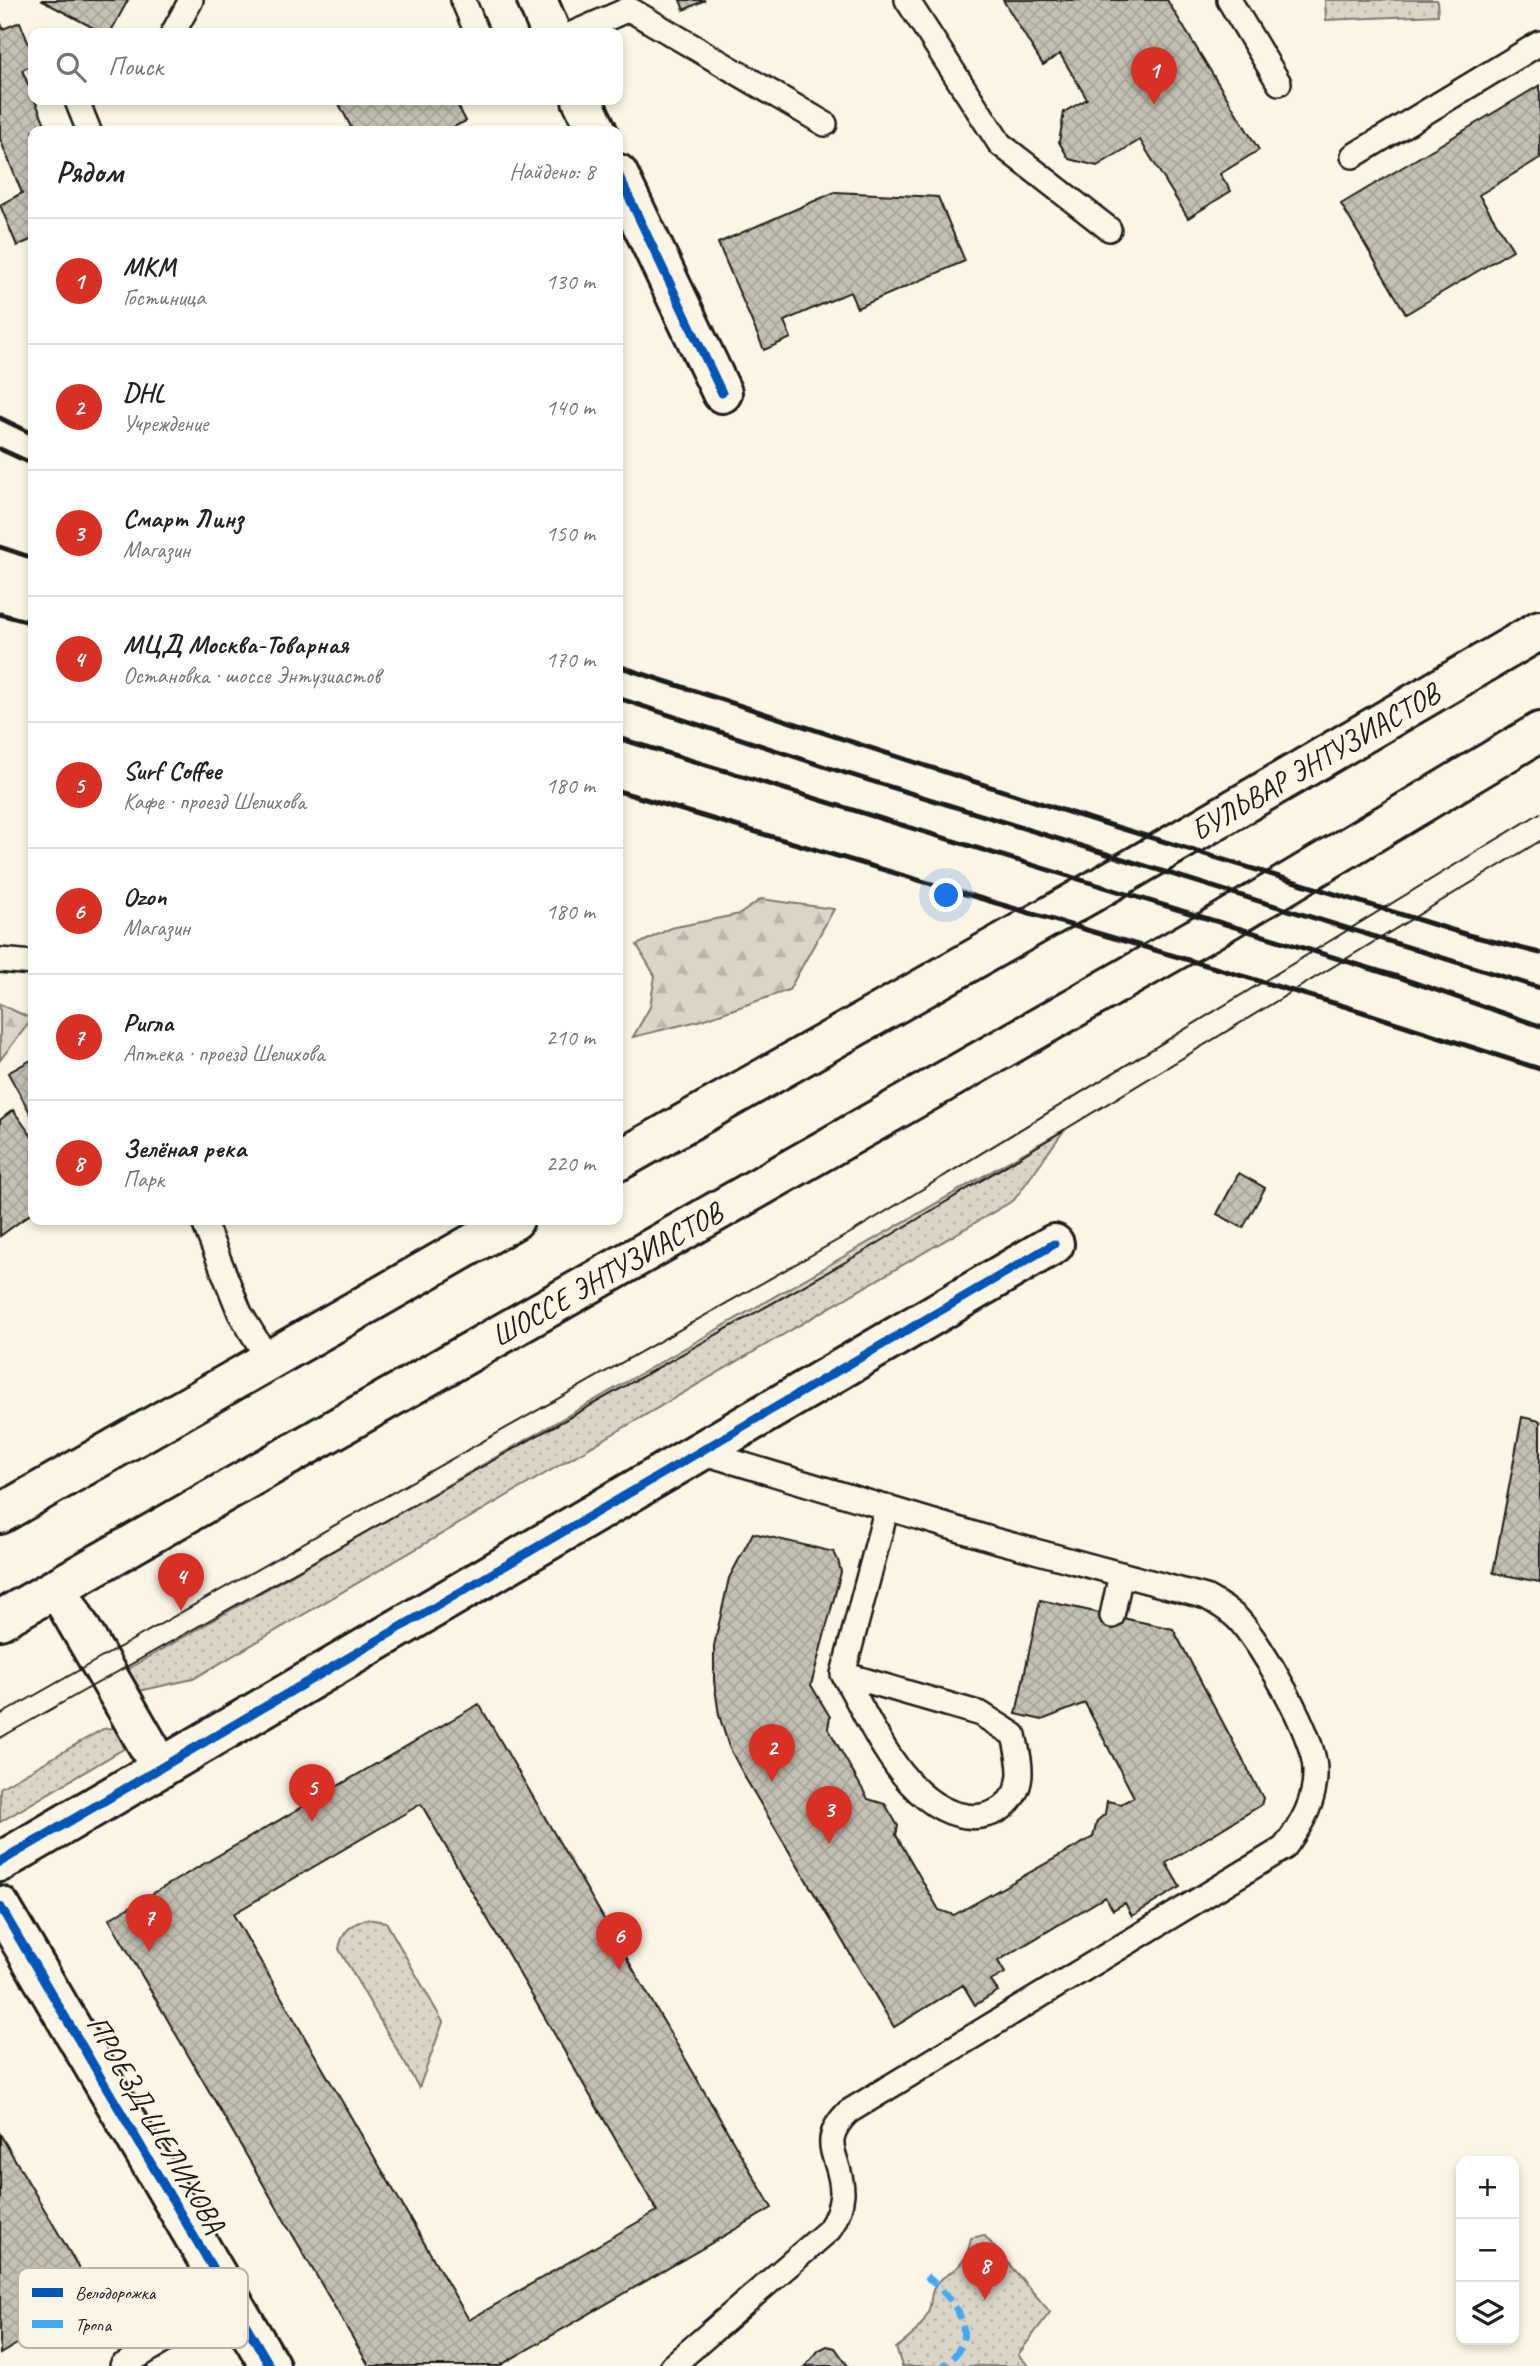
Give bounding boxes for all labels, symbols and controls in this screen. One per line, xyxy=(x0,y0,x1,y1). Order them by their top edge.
search box xyxy=(28,28,623,105)
pin: 1 xyxy=(1131,47,1177,105)
icon: search xyxy=(52,48,90,86)
text: Поиск xyxy=(108,50,163,83)
text: Рядом xyxy=(56,153,123,191)
text: Найдено: 8 xyxy=(509,157,595,186)
text: МКМ xyxy=(123,250,176,283)
text: 1 xyxy=(74,267,84,296)
text: 130 m xyxy=(546,267,595,296)
text: Гостиница xyxy=(123,283,205,312)
text: DHL xyxy=(123,376,164,409)
text: 2 xyxy=(74,393,84,422)
text: 140 m xyxy=(546,393,595,422)
text: Учреждение xyxy=(123,409,208,438)
text: Смарт Линз xyxy=(123,502,244,535)
text: 3 xyxy=(74,519,84,548)
text: 150 m xyxy=(546,519,595,548)
text: Магазин xyxy=(123,535,190,564)
text: МЦД Москва-Товарная xyxy=(123,628,348,661)
text: 4 xyxy=(74,645,84,674)
text: 170 m xyxy=(546,645,595,674)
text: Остановка · шоссе Энтузиастов xyxy=(123,661,380,690)
street label: БУЛЬВАР ЭНТУЗИАСТОВ xyxy=(1184,673,1448,849)
text: Surf Coffee xyxy=(123,754,221,787)
text: 5 xyxy=(74,771,84,800)
text: 180 m xyxy=(546,771,595,800)
text: Кафе · проезд Шелихова xyxy=(123,787,305,816)
your location xyxy=(929,878,963,912)
text: Ozon xyxy=(123,880,166,913)
text: 6 xyxy=(74,897,84,926)
text: 180 m xyxy=(546,897,595,926)
text: Магазин xyxy=(123,913,190,942)
text: Ригла xyxy=(123,1006,173,1039)
text: 7 xyxy=(74,1023,84,1052)
text: 210 m xyxy=(546,1023,595,1052)
text: Аптека · проезд Шелихова xyxy=(123,1039,324,1068)
text: Зелёная река xyxy=(123,1132,246,1165)
text: 8 xyxy=(74,1149,84,1178)
text: 220 m xyxy=(546,1149,595,1178)
text: Парк xyxy=(123,1165,164,1194)
street label: ШОССЕ ЭНТУЗИАСТОВ xyxy=(484,1192,731,1355)
pin: 4 xyxy=(158,1553,204,1611)
pin: 2 xyxy=(749,1724,795,1782)
pin: 5 xyxy=(289,1764,335,1822)
pin: 3 xyxy=(806,1786,852,1844)
pin: 7 xyxy=(126,1894,172,1952)
pin: 6 xyxy=(596,1912,642,1970)
street label: ПРОЕЗД ШЕЛИХОВА xyxy=(78,2008,234,2241)
map controls xyxy=(1456,2156,1519,2345)
button: + xyxy=(1456,2156,1519,2219)
button: − xyxy=(1456,2219,1519,2282)
pin: 8 xyxy=(962,2242,1008,2300)
legend xyxy=(18,2268,248,2348)
text: Велодорожка xyxy=(75,2281,157,2305)
button: layers xyxy=(1456,2282,1519,2345)
text: Тропа xyxy=(75,2313,112,2337)

